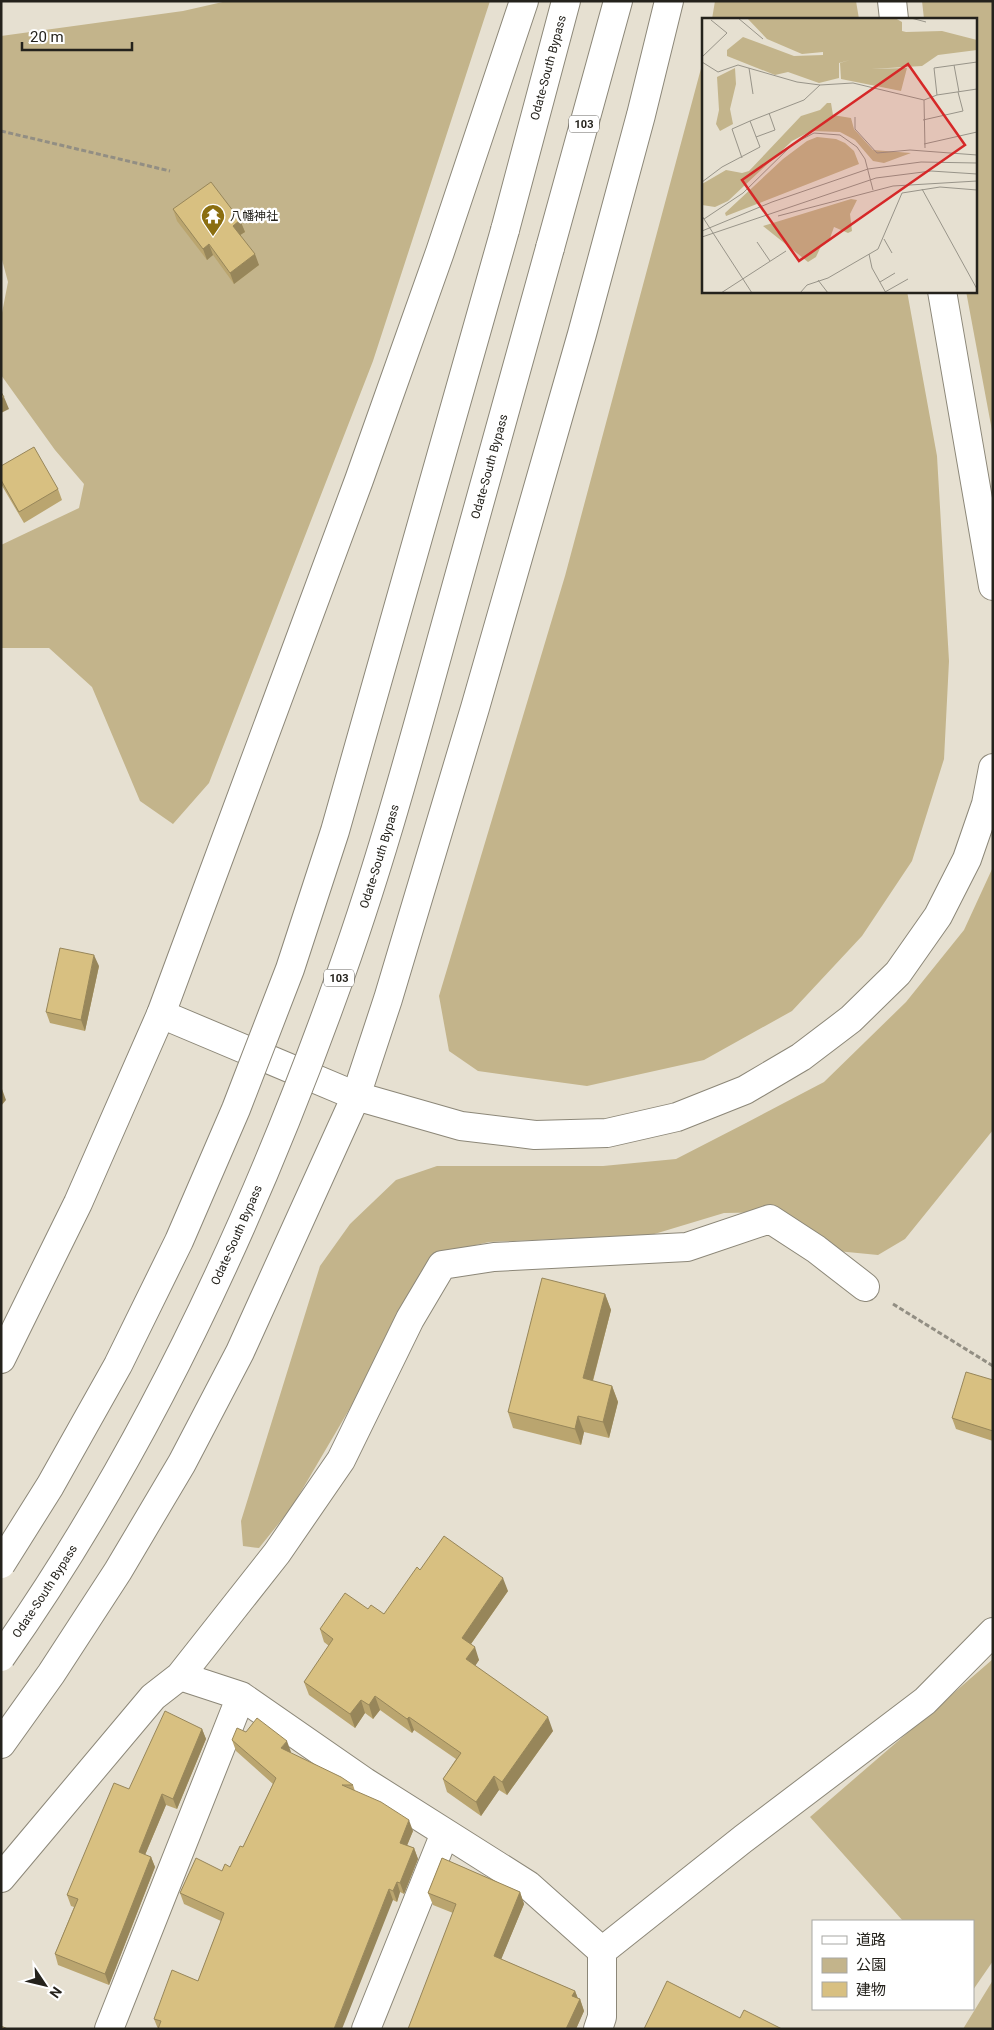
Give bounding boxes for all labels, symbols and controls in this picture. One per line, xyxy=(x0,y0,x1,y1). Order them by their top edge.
street label: Odate-South Bypass xyxy=(528,14,569,122)
inset map xyxy=(702,18,976,292)
scale bar xyxy=(22,20,132,52)
text: 20 m xyxy=(30,28,64,46)
road number: 103 xyxy=(569,116,599,132)
temple icon: 八幡神社 xyxy=(200,203,226,237)
place label: 八幡神社 xyxy=(230,209,278,223)
street label: Odate-South Bypass xyxy=(468,413,511,521)
street label: Odate-South Bypass xyxy=(357,803,402,910)
road number: 103 xyxy=(324,970,354,986)
street label: Odate-South Bypass xyxy=(208,1183,265,1287)
street label: Odate-South Bypass xyxy=(9,1542,80,1641)
legend xyxy=(812,1920,974,2010)
text: 道路 xyxy=(856,1931,886,1949)
text: 公園 xyxy=(856,1956,886,1974)
north arrow xyxy=(20,1960,70,2010)
text: 建物 xyxy=(856,1981,886,1999)
text: N xyxy=(46,1984,65,2001)

